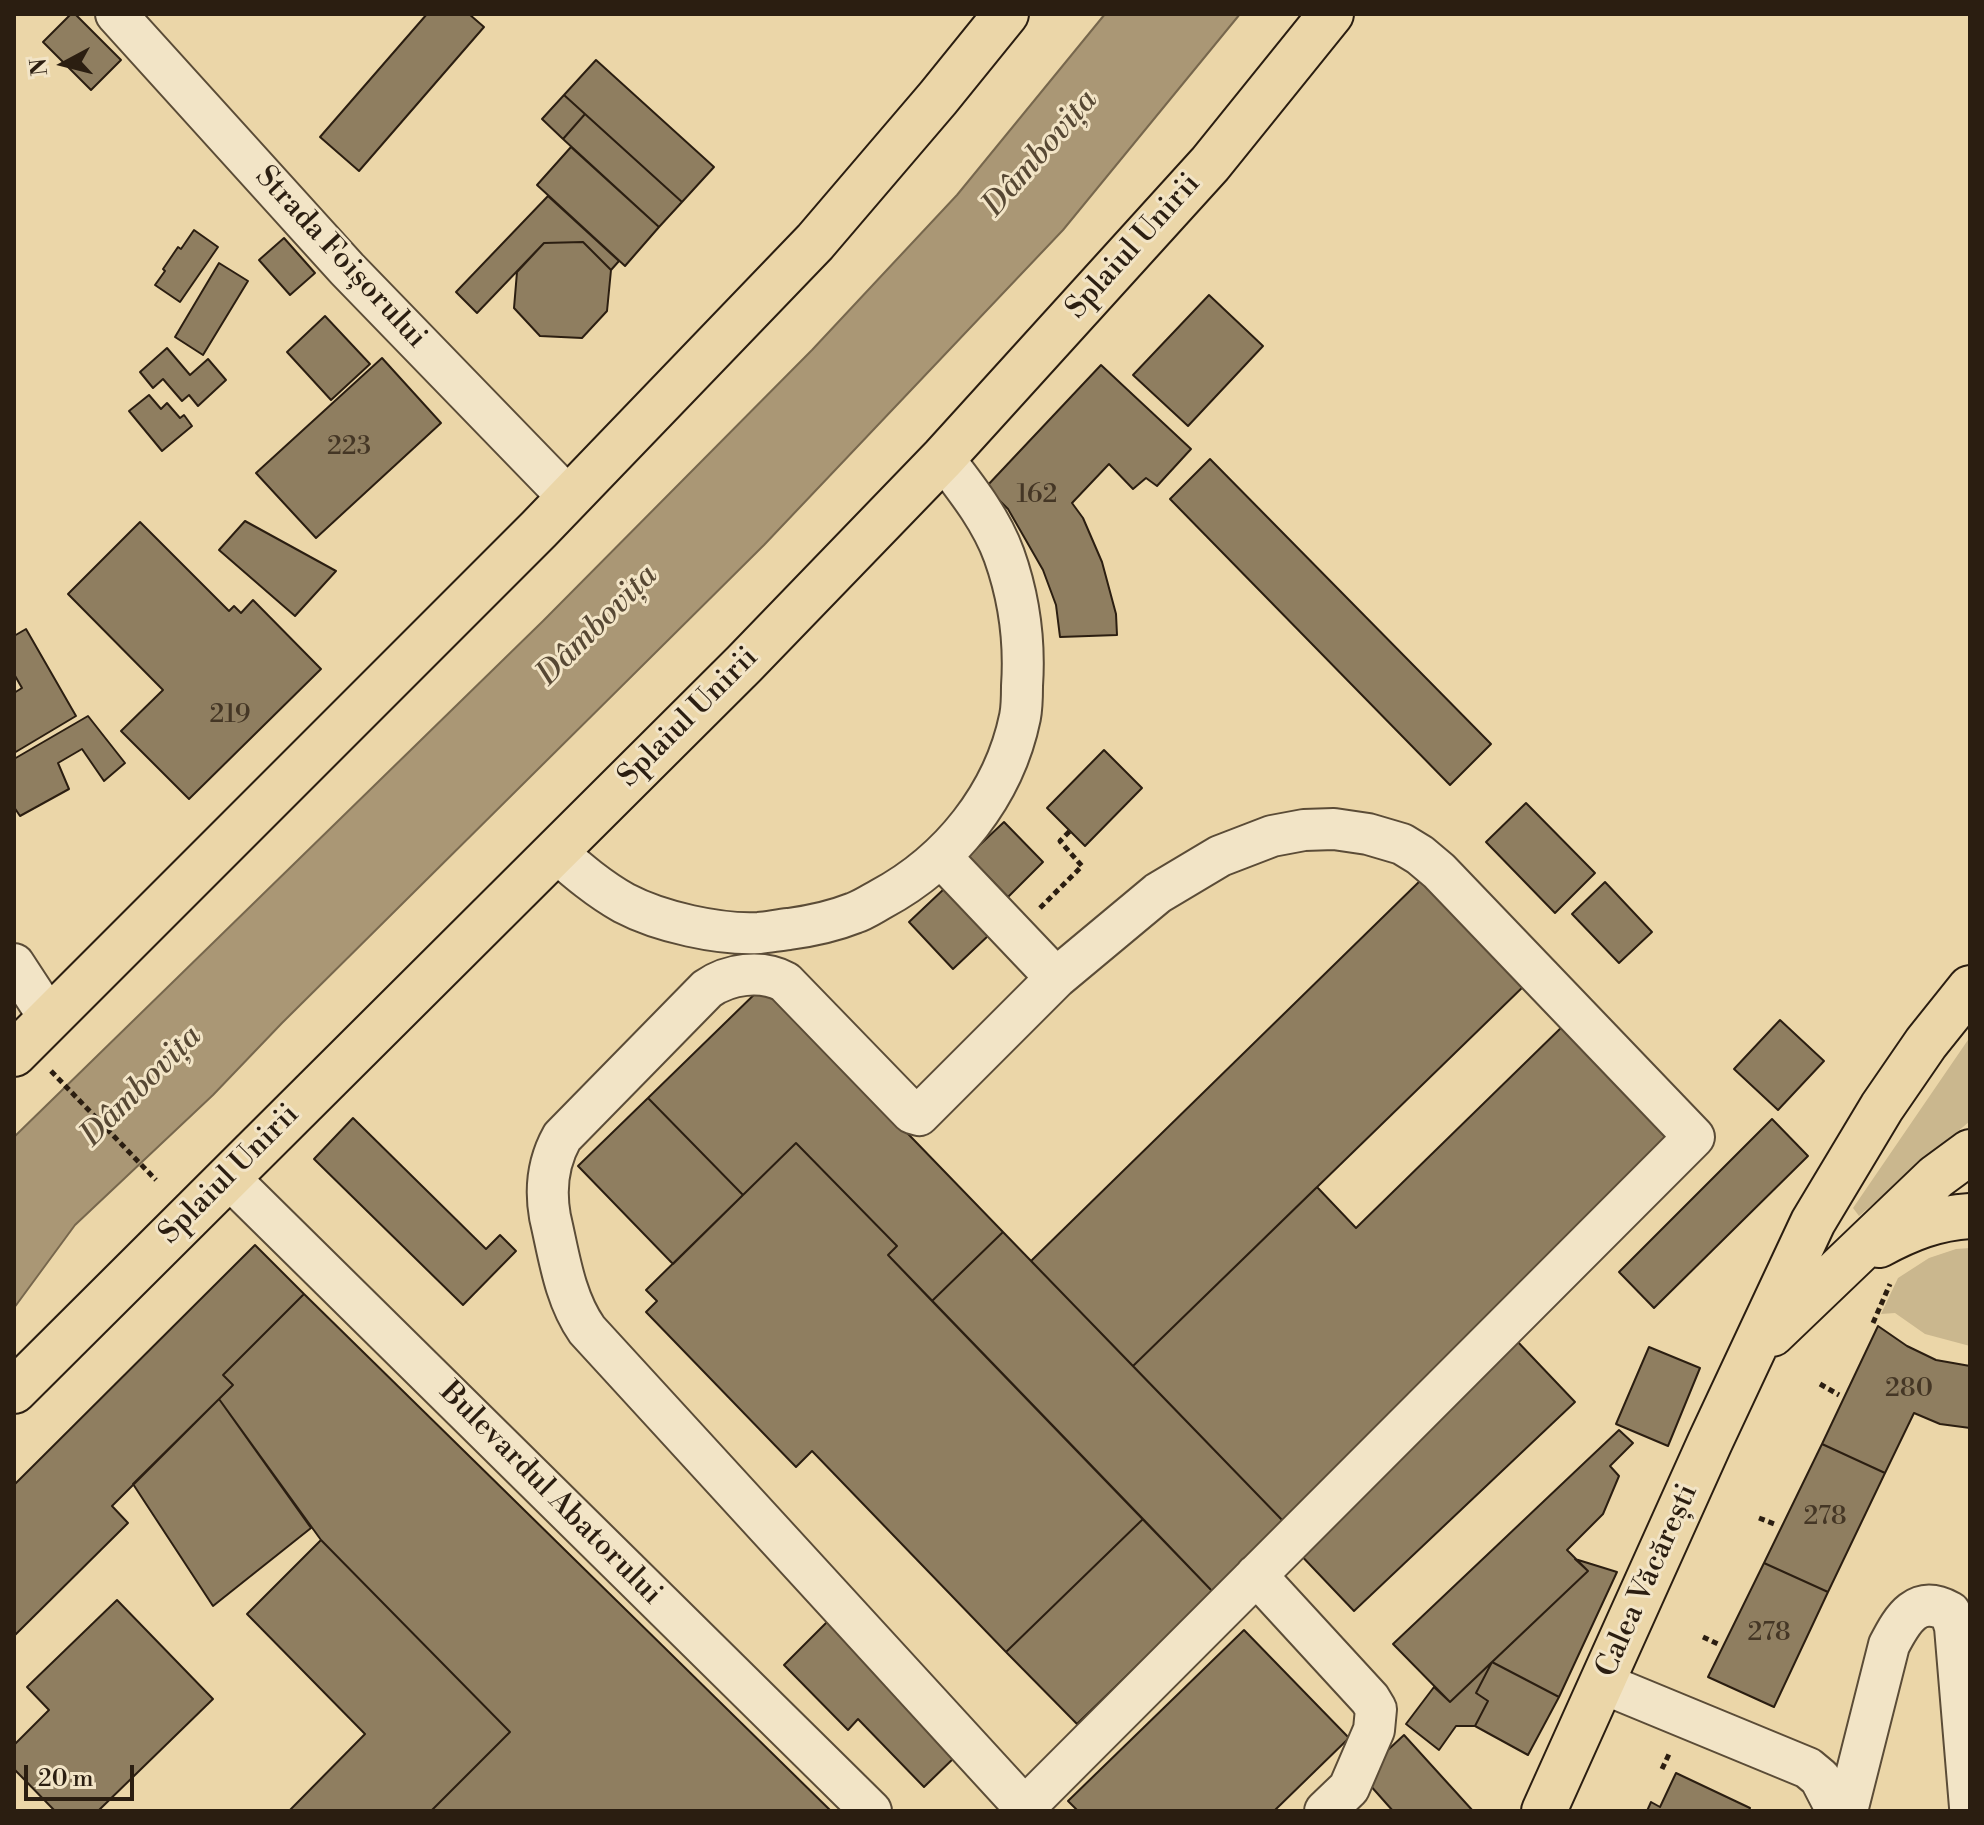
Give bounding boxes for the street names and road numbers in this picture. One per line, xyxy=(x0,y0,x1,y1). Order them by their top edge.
street label: Strada Foișorului xyxy=(247,160,433,356)
street label: Splaiul Unirii xyxy=(1059,167,1209,327)
street label: Splaiul Unirii xyxy=(611,640,767,796)
street label: Splaiul Unirii xyxy=(152,1097,308,1253)
street label: Bulevardul Abatorului xyxy=(431,1375,669,1613)
street label: Calea Văcărești xyxy=(1589,1479,1707,1683)

